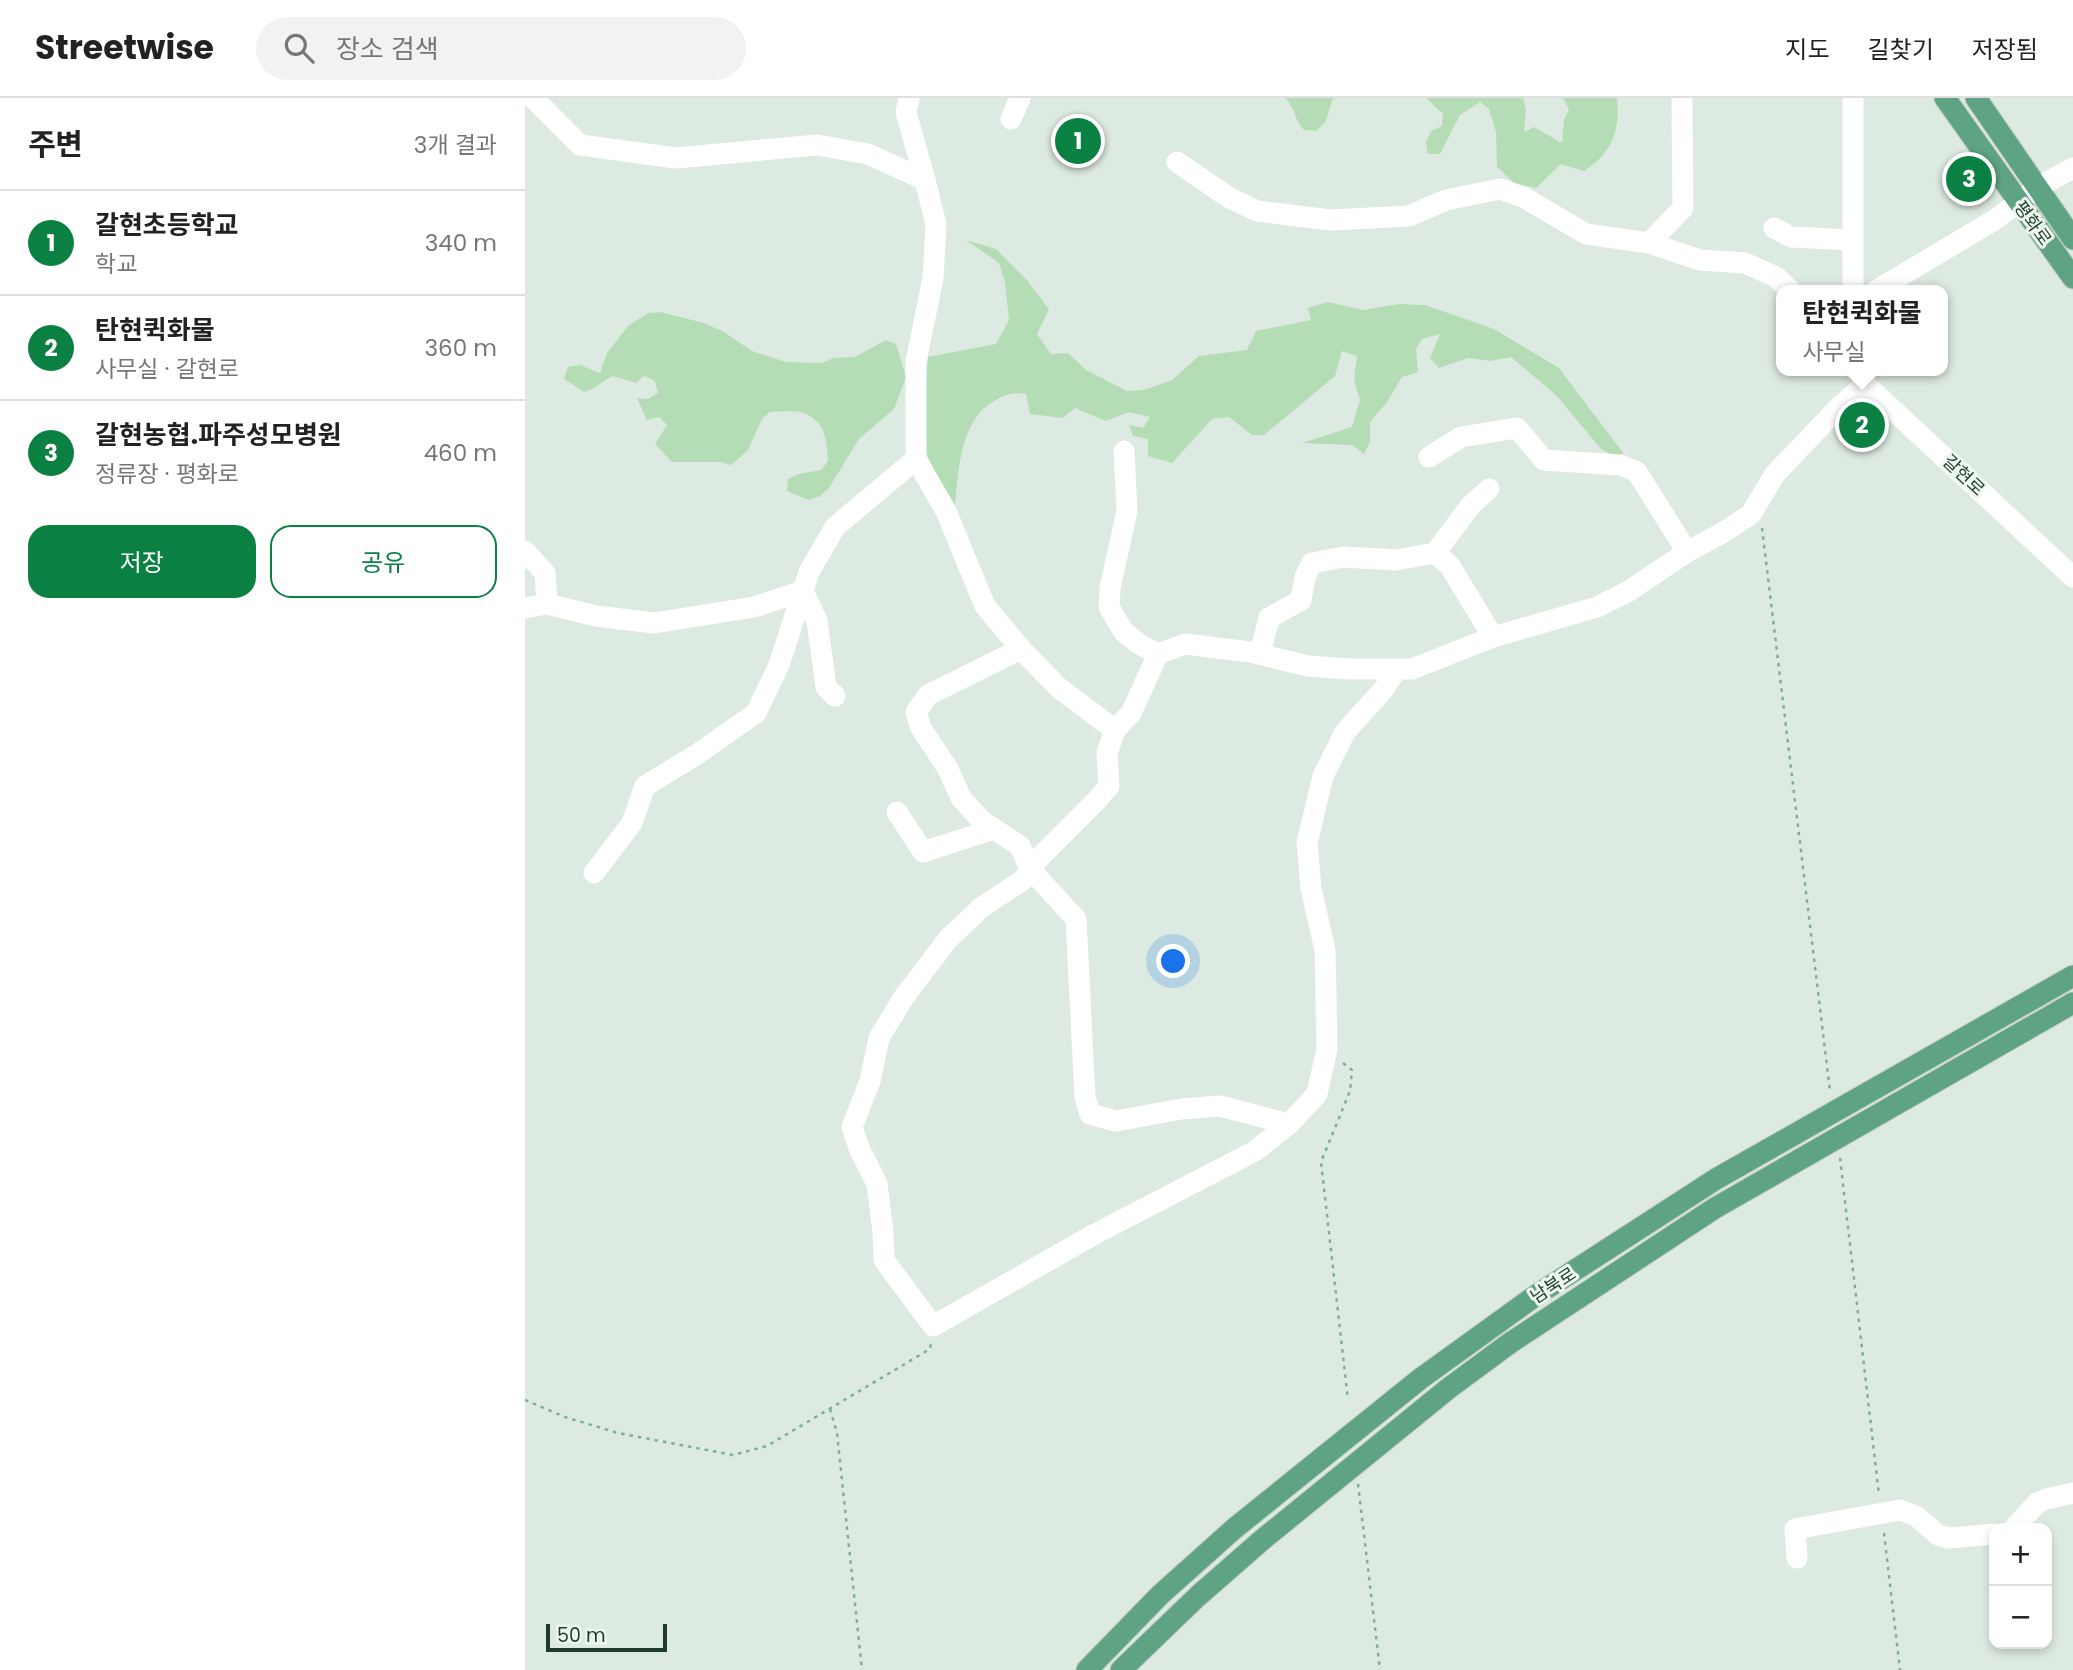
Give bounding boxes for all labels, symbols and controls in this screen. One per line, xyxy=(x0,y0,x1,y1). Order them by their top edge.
search box xyxy=(256,17,746,80)
text: Streetwise xyxy=(35,24,214,71)
icon: search xyxy=(280,29,318,67)
text: 장소 검색 xyxy=(336,31,439,67)
text: 지도 xyxy=(1785,33,1830,66)
text: 길찾기 xyxy=(1868,33,1934,66)
text: 저장됨 xyxy=(1972,33,2038,66)
pin: 1 xyxy=(1055,115,1101,167)
text: 주변 xyxy=(28,123,83,166)
text: 3개 결과 xyxy=(414,129,497,161)
pin: 3 xyxy=(1946,153,1992,205)
street label: 평화로 xyxy=(2008,196,2058,250)
text: 갈현초등학교 xyxy=(95,207,239,243)
text: 1 xyxy=(47,227,55,259)
text: 340 m xyxy=(425,227,497,259)
text: 학교 xyxy=(95,248,137,280)
popup xyxy=(1776,285,1948,376)
text: 탄현퀵화물 xyxy=(1802,295,1922,331)
text: 탄현퀵화물 xyxy=(95,312,215,348)
text: 2 xyxy=(44,332,58,364)
text: 360 m xyxy=(425,332,497,364)
text: 사무실 xyxy=(1802,336,1866,368)
text: 사무실 · 갈현로 xyxy=(95,353,239,385)
pin: 2 xyxy=(1839,399,1885,451)
text: 갈현농협.파주성모병원 xyxy=(95,417,342,453)
text: 3 xyxy=(44,437,58,469)
text: 460 m xyxy=(424,437,497,469)
street label: 갈현로 xyxy=(1937,449,1991,501)
text: 정류장 · 평화로 xyxy=(95,458,239,490)
button: 저장 xyxy=(28,525,256,598)
button: 공유 xyxy=(270,525,497,598)
your location xyxy=(1156,944,1190,978)
street label: 남북로 xyxy=(1525,1261,1581,1309)
map controls xyxy=(1989,1523,2052,1649)
button: + xyxy=(1989,1523,2052,1586)
button: − xyxy=(1989,1586,2052,1649)
scale bar xyxy=(546,1621,667,1653)
text: 50 m xyxy=(557,1622,606,1649)

